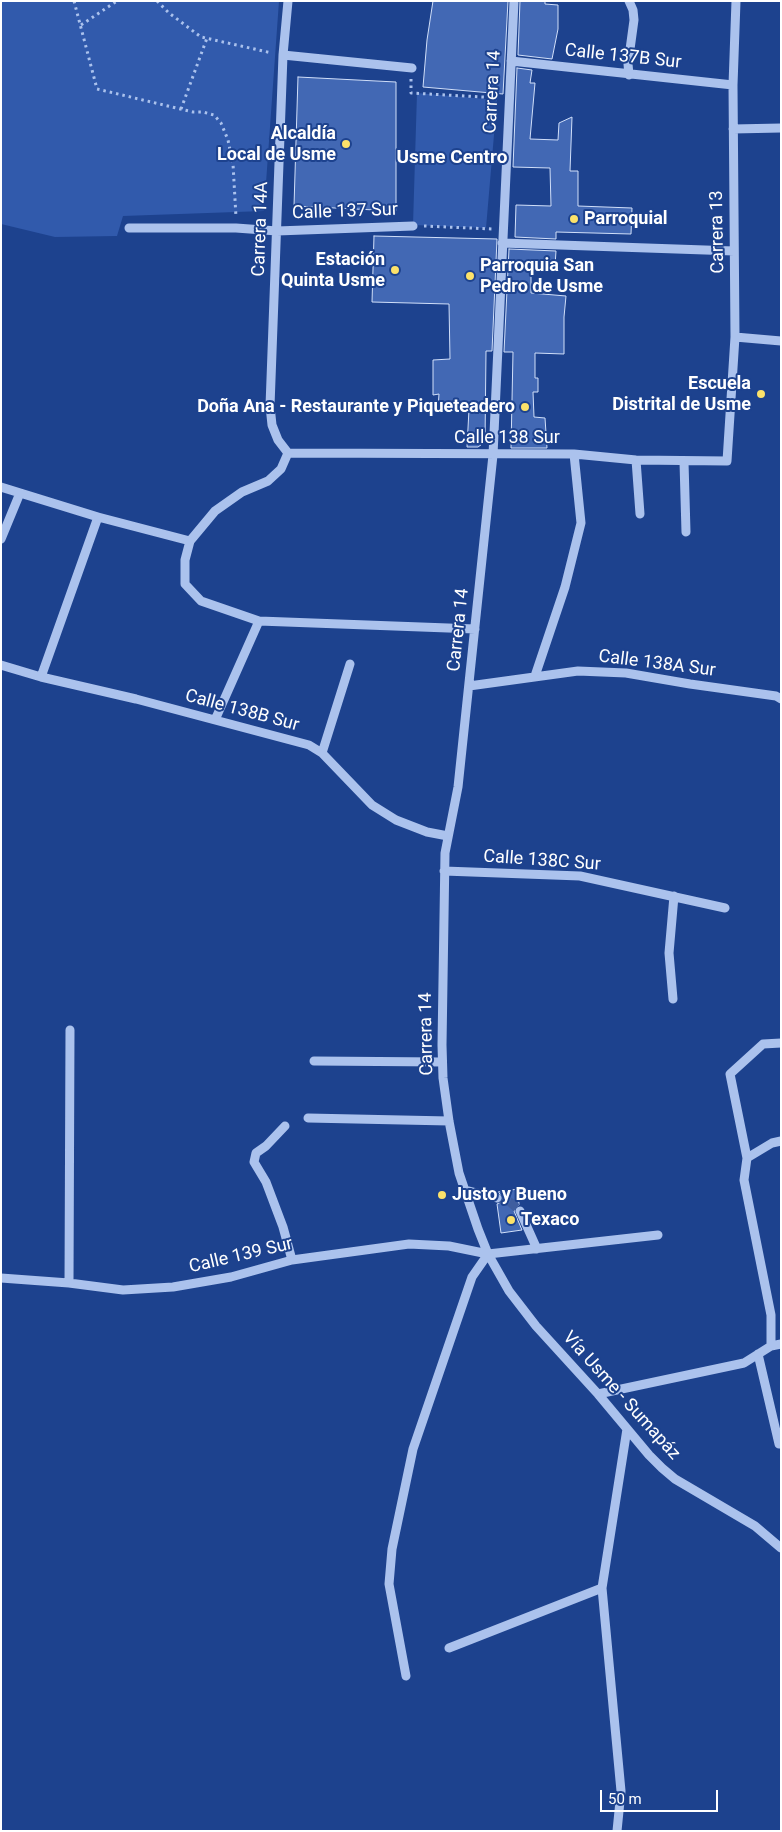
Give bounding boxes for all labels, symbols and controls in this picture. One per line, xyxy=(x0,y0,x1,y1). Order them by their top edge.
street label: Calle 137B Sur xyxy=(564,40,682,74)
street label: Carrera 14 xyxy=(480,50,506,134)
place label: Alcaldía Local de Usme xyxy=(217,123,336,166)
marker: Alcaldía Local de Usme xyxy=(340,138,352,150)
district label: Usme Centro xyxy=(397,147,507,169)
street label: Carrera 14A xyxy=(249,181,273,277)
street label: Carrera 13 xyxy=(706,190,730,274)
street label: Calle 137 Sur xyxy=(292,199,398,225)
place label: Parroquial xyxy=(584,208,668,230)
marker: Parroquial xyxy=(568,213,580,225)
place label: Estación Quinta Usme xyxy=(281,249,385,292)
place label: Parroquia San Pedro de Usme xyxy=(480,255,603,298)
marker: Estación Quinta Usme xyxy=(389,264,401,276)
marker: Parroquia San Pedro de Usme xyxy=(464,270,476,282)
place label: Escuela Distrital de Usme xyxy=(612,373,751,416)
marker: Escuela Distrital de Usme xyxy=(755,388,767,400)
place label: Doña Ana - Restaurante y Piqueteadero xyxy=(197,396,515,418)
marker: Doña Ana - Restaurante y Piqueteadero xyxy=(519,401,531,413)
street label: Calle 138 Sur xyxy=(454,427,560,449)
street label: Carrera 14 xyxy=(444,587,474,673)
street label: Calle 138A Sur xyxy=(597,646,717,682)
street label: Calle 138B Sur xyxy=(183,685,301,737)
street label: Calle 138C Sur xyxy=(483,846,601,876)
street label: Carrera 14 xyxy=(415,992,439,1076)
place label: Justo y Bueno xyxy=(452,1184,567,1206)
marker: Justo y Bueno xyxy=(436,1189,448,1201)
place label: Texaco xyxy=(521,1209,579,1231)
marker: Texaco xyxy=(505,1214,517,1226)
street label: Calle 139 Sur xyxy=(187,1234,295,1278)
street label: Vía Usme - Sumapáz xyxy=(558,1327,684,1465)
scale bar xyxy=(602,1780,720,1812)
text: 50 m xyxy=(608,1790,642,1808)

